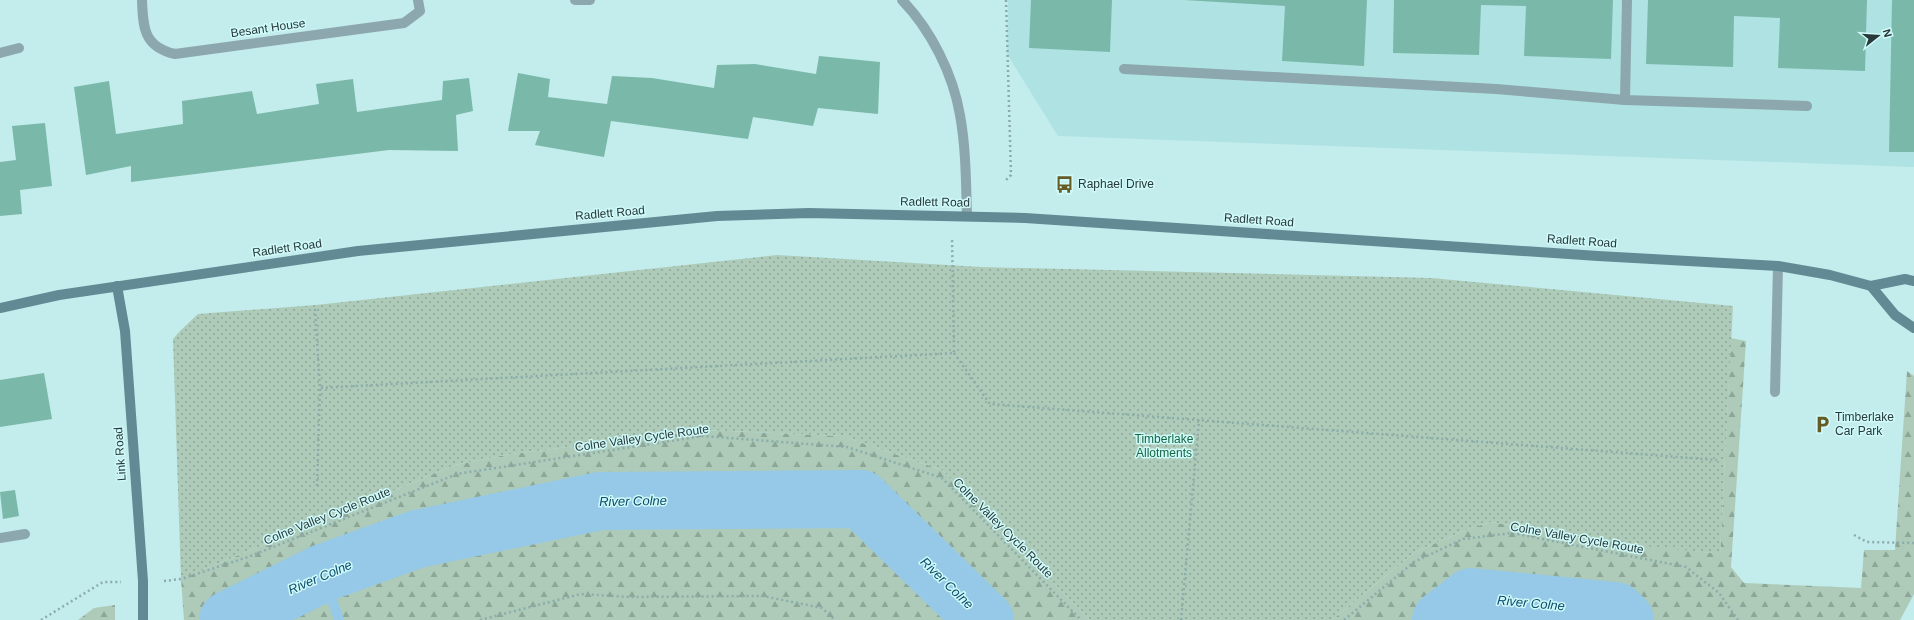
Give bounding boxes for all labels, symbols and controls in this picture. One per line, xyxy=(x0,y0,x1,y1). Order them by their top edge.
street label: Besant House xyxy=(230,16,307,40)
north arrow xyxy=(1858,16,1898,56)
text: N xyxy=(1881,28,1894,39)
bus stop icon: Raphael Drive xyxy=(1055,174,1075,194)
place label: Raphael Drive xyxy=(1078,177,1154,191)
street label: Radlett Road xyxy=(900,194,970,210)
street label: Radlett Road xyxy=(574,203,646,223)
street label: Radlett Road xyxy=(1224,211,1294,229)
street label: Radlett Road xyxy=(1547,232,1617,250)
street label: Radlett Road xyxy=(251,236,323,260)
place label: Timberlake Car Park xyxy=(1835,410,1894,438)
parking icon: Timberlake Car Park xyxy=(1812,414,1832,434)
street label: Colne Valley Cycle Route xyxy=(574,422,710,454)
street label: Link Road xyxy=(111,427,129,481)
park label: Timberlake Allotments xyxy=(1135,432,1194,460)
street label: Colne Valley Cycle Route xyxy=(950,475,1056,581)
street label: Colne Valley Cycle Route xyxy=(262,484,393,548)
water label: River Colne xyxy=(599,493,667,509)
street label: Colne Valley Cycle Route xyxy=(1509,519,1645,557)
water label: River Colne xyxy=(917,554,977,612)
water label: River Colne xyxy=(286,557,354,597)
water label: River Colne xyxy=(1497,593,1565,613)

